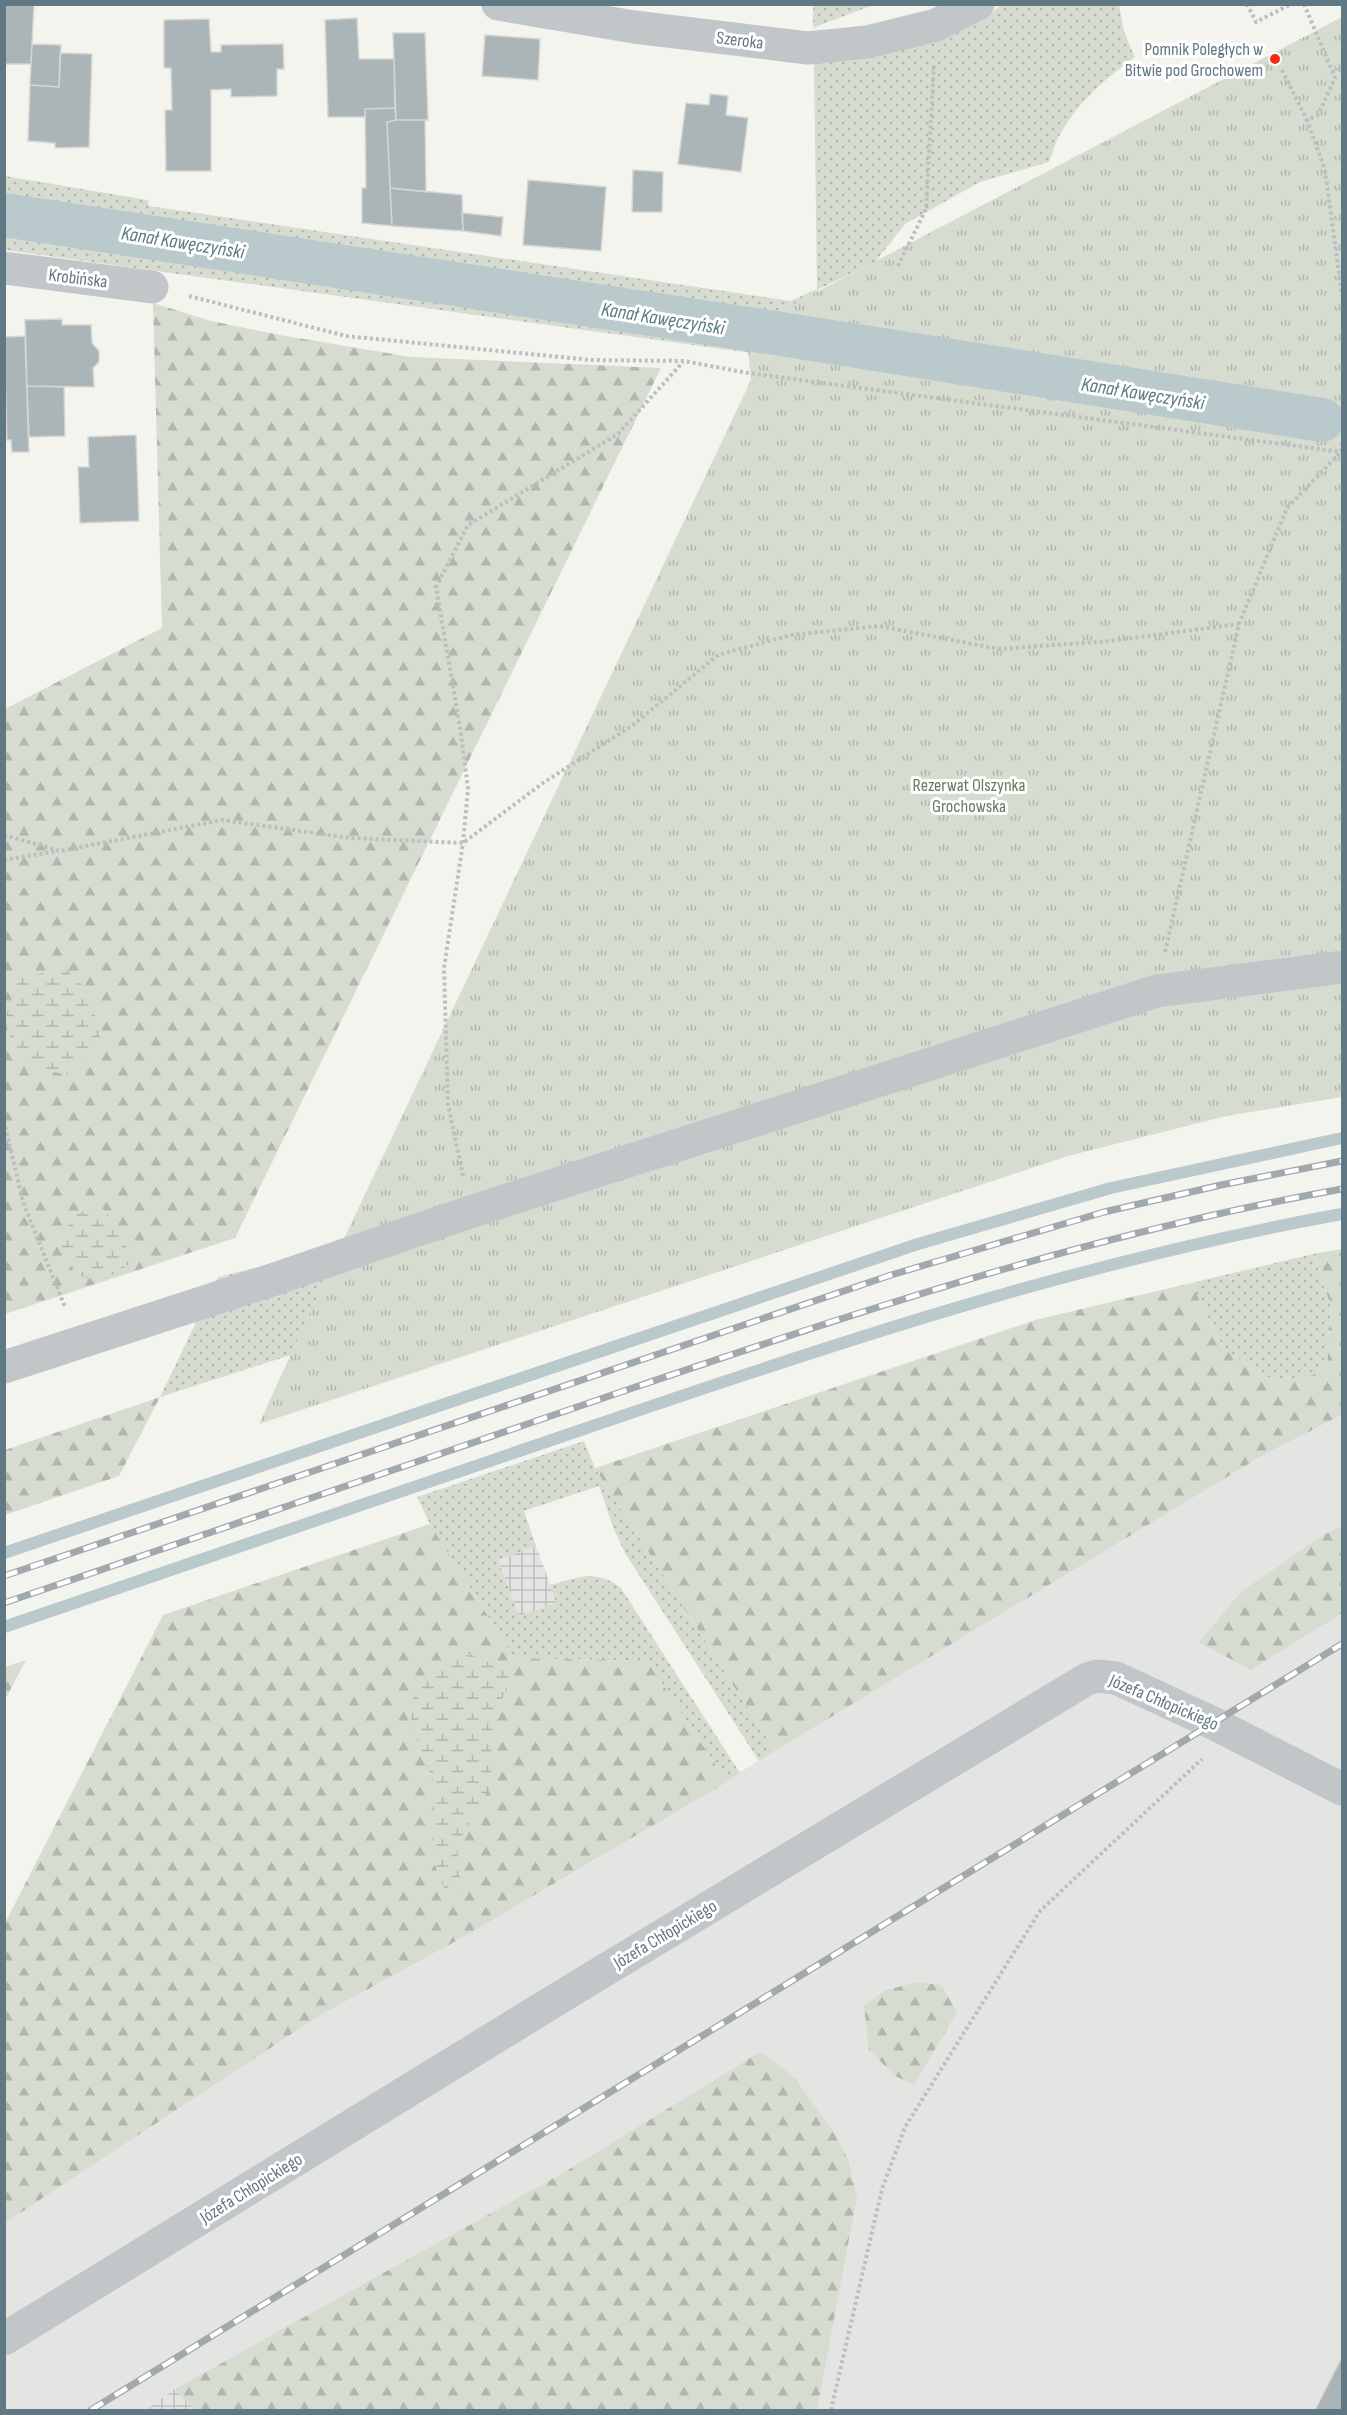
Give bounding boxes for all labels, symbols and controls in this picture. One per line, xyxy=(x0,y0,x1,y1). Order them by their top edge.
street label: Szeroka xyxy=(715,27,765,54)
place label: Pomnik Poległych w Bitwie pod Grochowem xyxy=(1125,39,1263,81)
marker: Pomnik Poległych w Bitwie pod Grochowem xyxy=(1268,52,1282,66)
water label: Kanał Kawęczyński xyxy=(120,221,247,265)
street label: Krobińska xyxy=(47,264,109,293)
water label: Kanał Kawęczyński xyxy=(600,297,727,341)
water label: Kanał Kawęczyński xyxy=(1080,372,1207,416)
park label: Rezerwat Olszynka Grochowska xyxy=(913,775,1025,817)
street label: Józefa Chłopickiego xyxy=(1105,1670,1222,1735)
street label: Józefa Chłopickiego xyxy=(609,1895,721,1974)
street label: Józefa Chłopickiego xyxy=(195,2149,306,2229)

